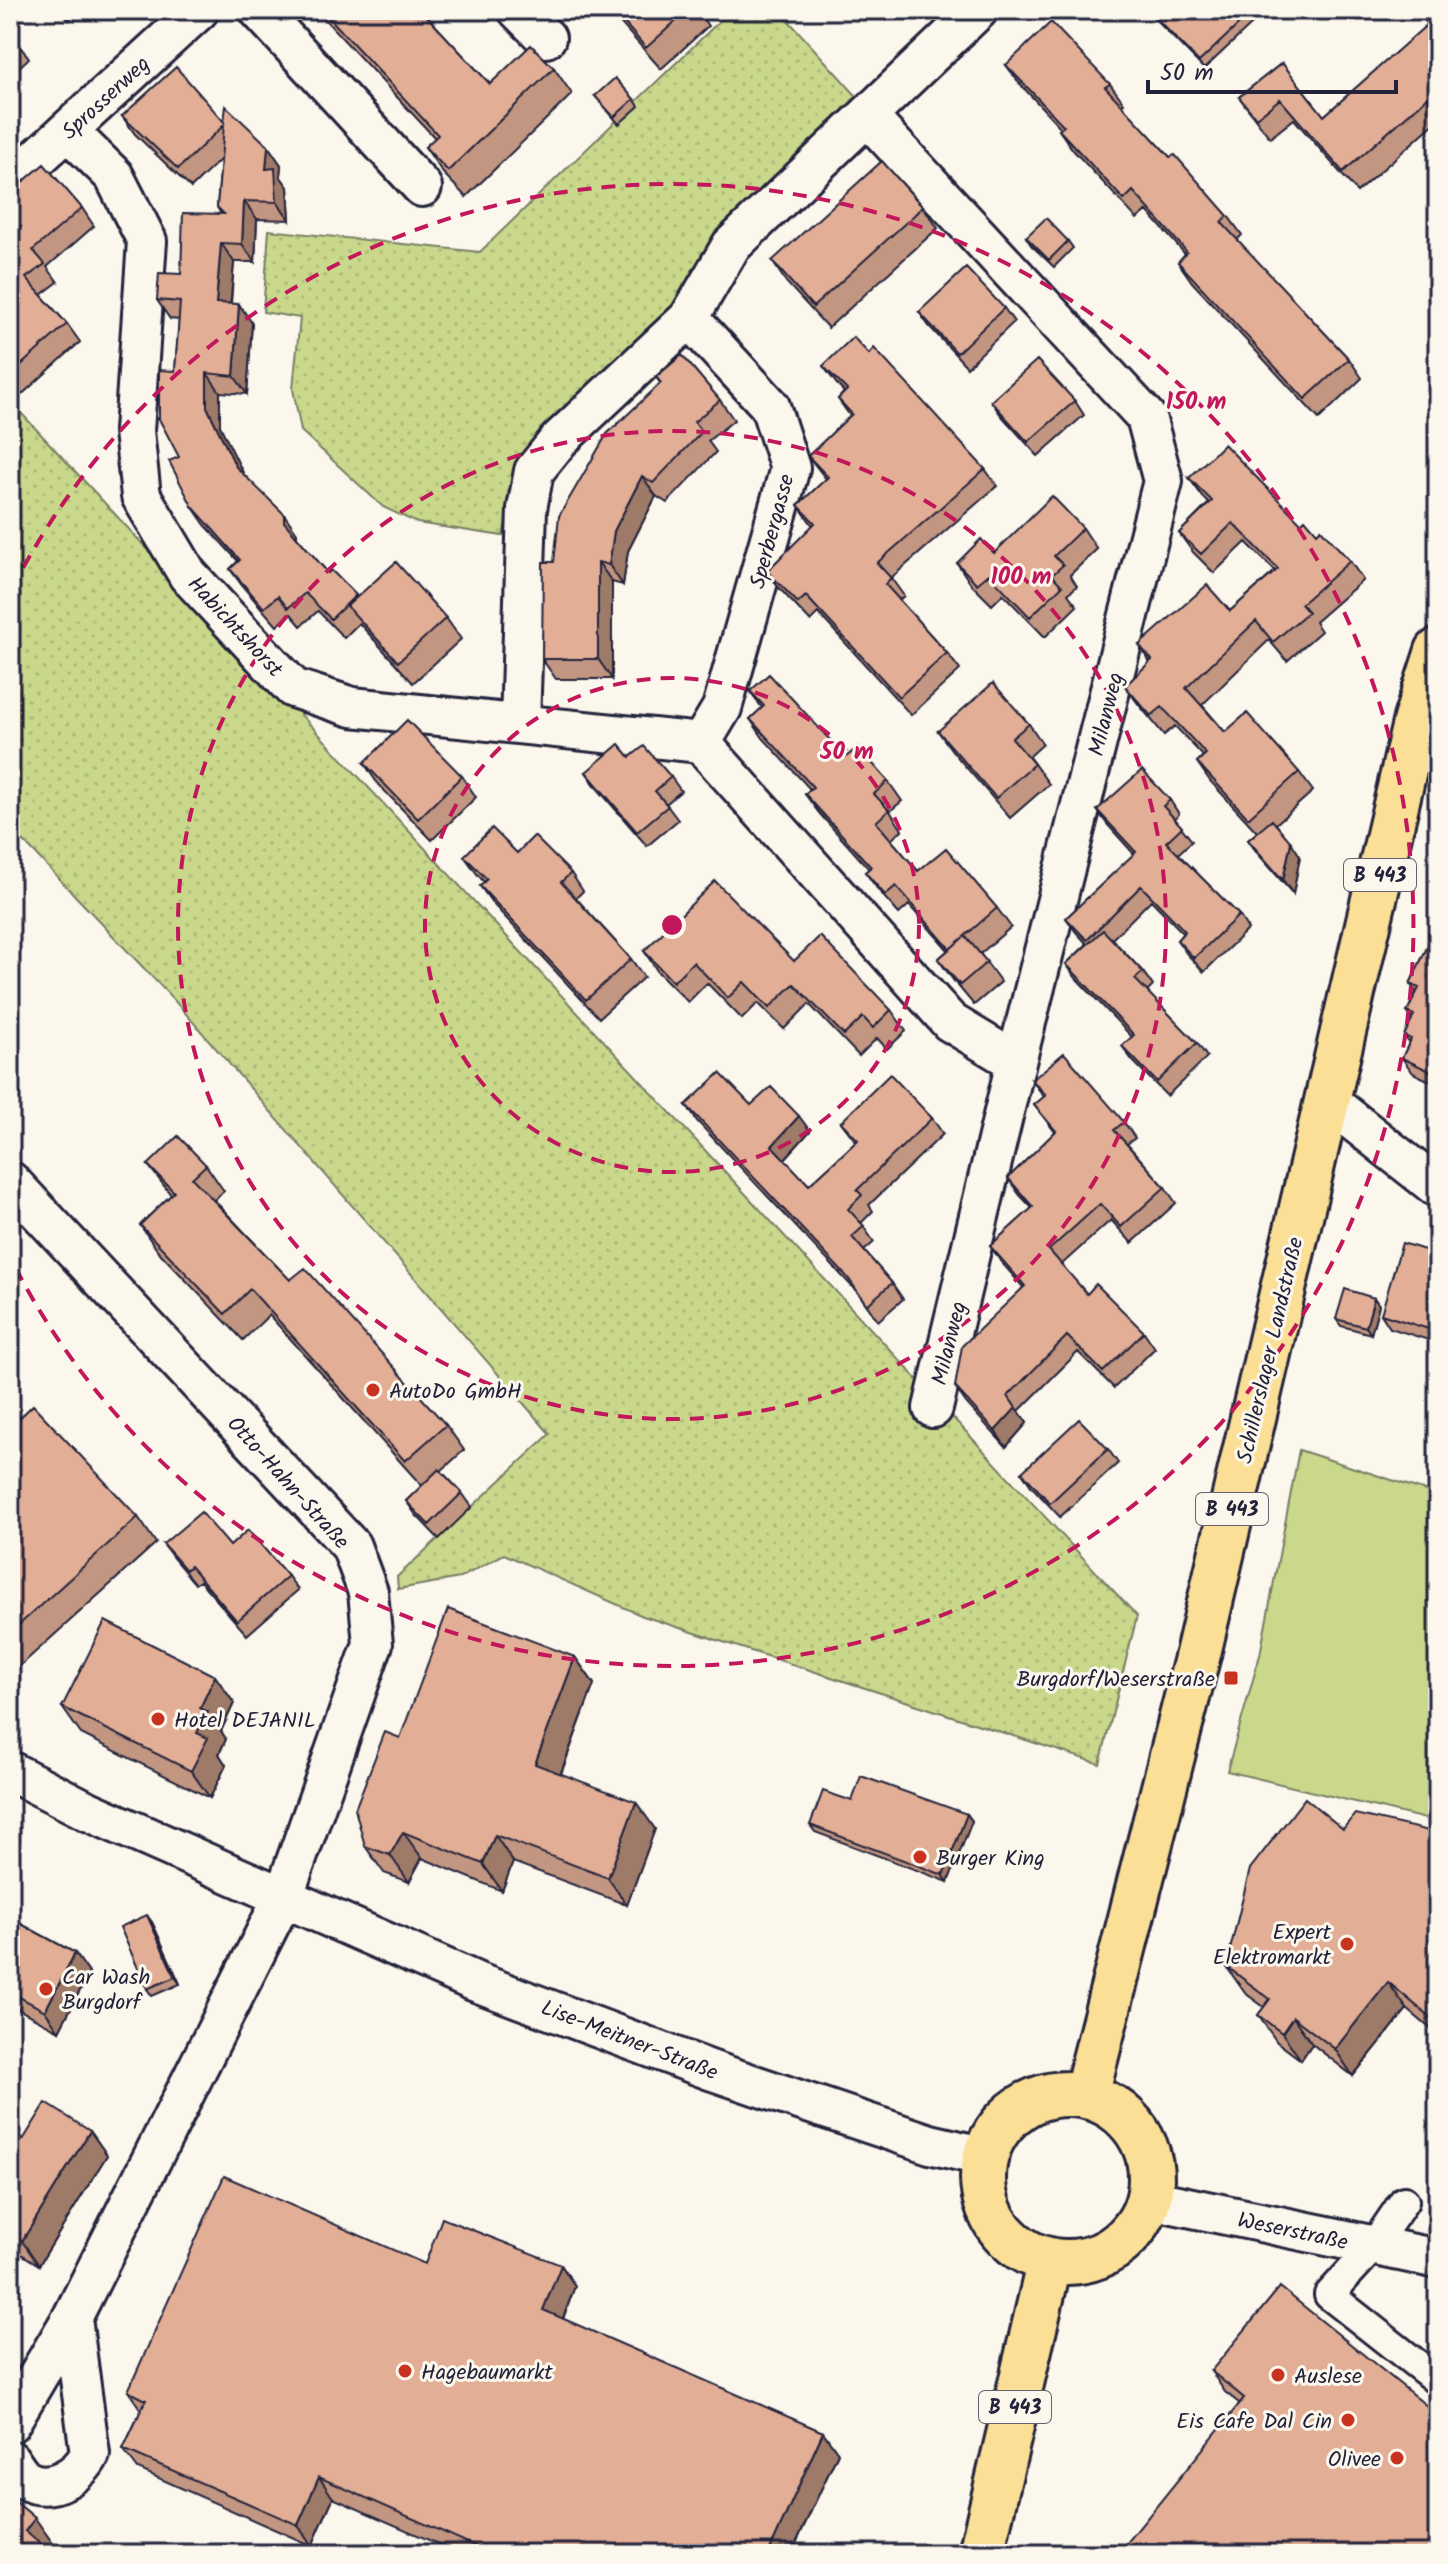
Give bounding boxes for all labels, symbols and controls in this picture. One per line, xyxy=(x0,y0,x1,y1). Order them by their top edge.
scale bar xyxy=(1148,44,1396,94)
street label: Sprosserweg xyxy=(54,48,159,149)
text: 50 m xyxy=(1160,54,1214,93)
text: 150 m xyxy=(1166,383,1226,422)
street label: Sperbergasse xyxy=(741,470,806,593)
text: 100 m xyxy=(991,558,1051,597)
street label: Habichtshorst xyxy=(178,569,291,687)
street label: Milanweg xyxy=(1080,669,1135,760)
text: 50 m xyxy=(819,733,874,772)
road number: B 443 xyxy=(1344,859,1416,891)
centre of rings xyxy=(658,911,686,939)
street label: Schillerslager Landstraße xyxy=(1228,1234,1315,1467)
street label: Milanweg xyxy=(923,1298,978,1389)
place label: AutoDo GmbH xyxy=(389,1375,522,1410)
marker: AutoDo GmbH xyxy=(364,1381,382,1399)
street label: Otto-Hahn-Straße xyxy=(217,1409,357,1559)
road number: B 443 xyxy=(1196,1493,1268,1525)
place label: Burgdorf/Weserstraße xyxy=(1016,1663,1215,1698)
marker: Burgdorf/Weserstraße xyxy=(1222,1669,1240,1687)
place label: Hotel DEJANIL xyxy=(174,1704,316,1739)
marker: Hotel DEJANIL xyxy=(149,1710,167,1728)
place label: Burger King xyxy=(936,1842,1045,1877)
marker: Burger King xyxy=(911,1848,929,1866)
place label: Expert Elektromarkt xyxy=(1213,1916,1331,1976)
marker: Expert Elektromarkt xyxy=(1338,1935,1356,1953)
place label: Car Wash Burgdorf xyxy=(62,1961,150,2021)
marker: Car Wash Burgdorf xyxy=(37,1980,55,1998)
street label: Lise-Meitner-Straße xyxy=(535,1991,723,2091)
street label: Weserstraße xyxy=(1234,2204,1351,2261)
place label: Hagebaumarkt xyxy=(421,2356,553,2391)
place label: Auslese xyxy=(1294,2360,1362,2395)
marker: Hagebaumarkt xyxy=(396,2362,414,2380)
marker: Auslese xyxy=(1269,2366,1287,2384)
road number: B 443 xyxy=(979,2391,1051,2423)
place label: Eis Cafe Dal Cin xyxy=(1176,2405,1332,2440)
marker: Eis Cafe Dal Cin xyxy=(1339,2411,1357,2429)
place label: Olivee xyxy=(1328,2443,1381,2478)
marker: Olivee xyxy=(1388,2449,1406,2467)

